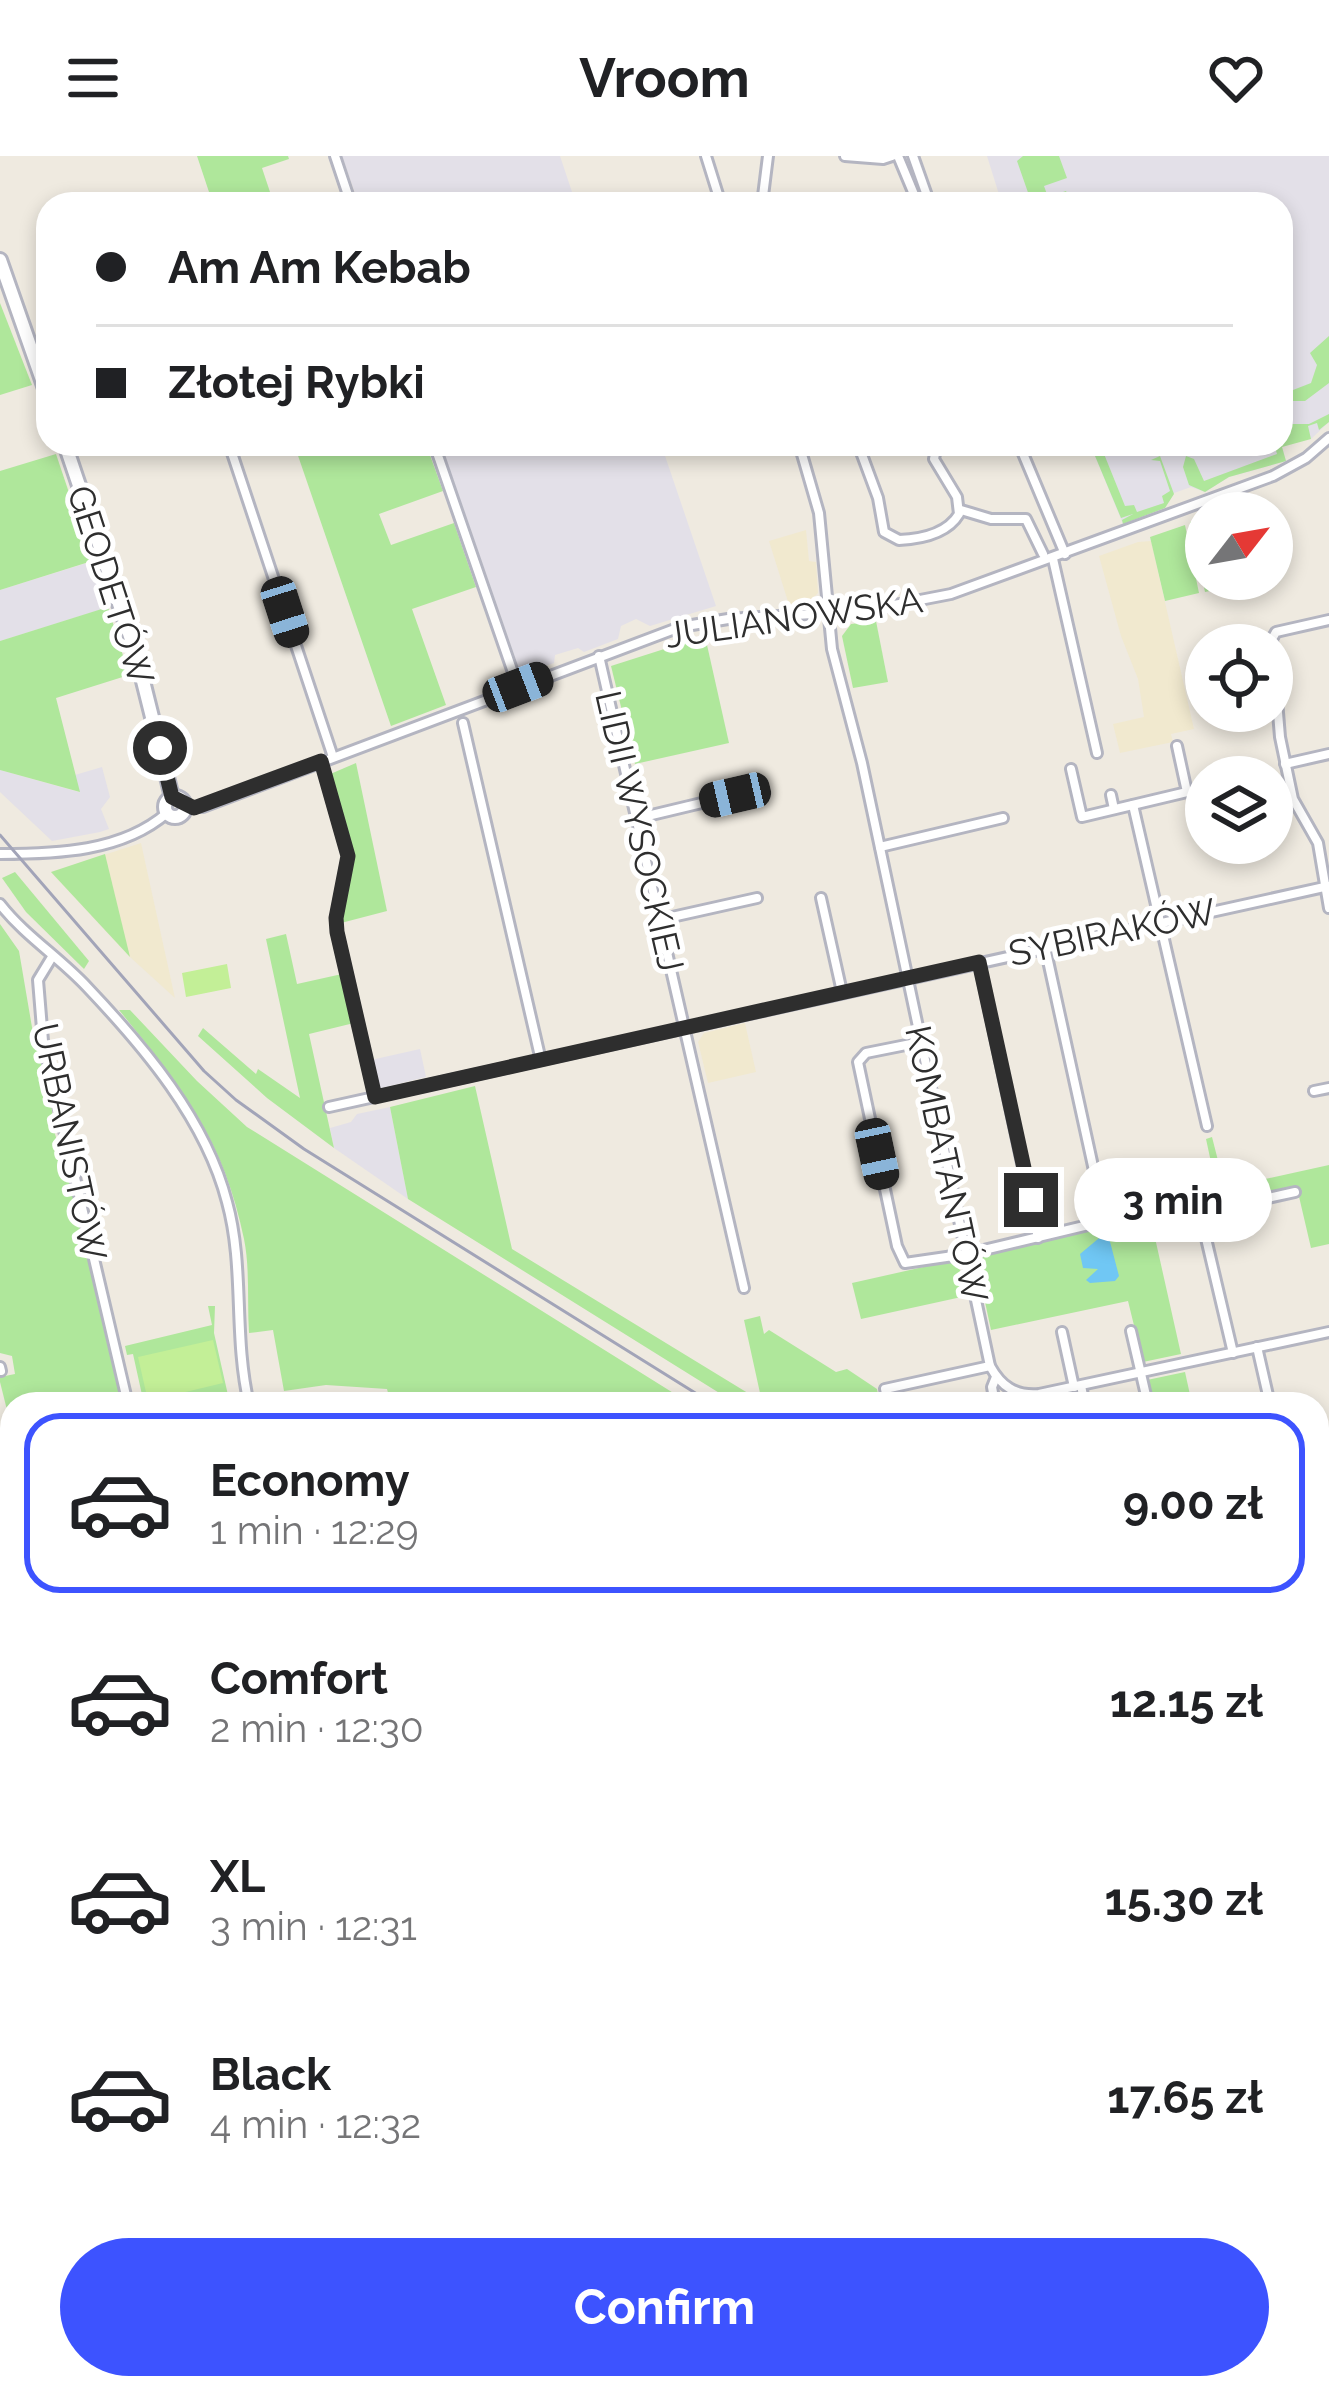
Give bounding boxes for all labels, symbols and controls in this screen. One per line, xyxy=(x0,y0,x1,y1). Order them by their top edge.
icon: menu xyxy=(60,45,126,111)
icon: heart xyxy=(1203,45,1269,111)
text: Vroom xyxy=(579,46,750,110)
text: Am Am Kebab xyxy=(168,241,471,294)
text: Złotej Rybki xyxy=(168,356,425,409)
street label: GEODETÓW xyxy=(59,480,163,690)
north arrow xyxy=(1185,492,1293,600)
map controls xyxy=(1185,492,1293,864)
car xyxy=(257,572,313,652)
street label: JULIANOWSKA xyxy=(663,578,925,656)
button: locate xyxy=(1185,624,1293,732)
car xyxy=(478,657,558,717)
street label: LIDII WYSOCKIEJ xyxy=(587,687,693,975)
route start xyxy=(133,721,187,775)
button: layers xyxy=(1185,756,1293,864)
car xyxy=(696,769,774,821)
street label: SYBIRAKÓW xyxy=(1005,889,1220,974)
street label: URBANISTÓW xyxy=(24,1019,116,1265)
street label: KOMBATANTÓW xyxy=(897,1022,997,1307)
car xyxy=(852,1115,902,1193)
callout: 3 min xyxy=(1073,1158,1271,1242)
route end xyxy=(1004,1173,1058,1227)
text: 3 min xyxy=(1123,1177,1223,1223)
icon: car xyxy=(66,1449,174,1557)
text: Economy xyxy=(210,1454,410,1507)
text: 9.00 zł xyxy=(1123,1477,1263,1530)
text: 1 min · 12:29 xyxy=(210,1507,419,1553)
icon: car xyxy=(66,1647,174,1755)
text: Comfort xyxy=(210,1652,388,1705)
text: 12.15 zł xyxy=(1110,1675,1263,1728)
text: 2 min · 12:30 xyxy=(210,1705,424,1751)
icon: car xyxy=(66,1845,174,1953)
text: XL xyxy=(210,1850,265,1903)
text: 15.30 zł xyxy=(1105,1873,1263,1926)
text: 3 min · 12:31 xyxy=(210,1903,417,1949)
icon: car xyxy=(66,2043,174,2151)
text: Black xyxy=(210,2048,331,2101)
text: 17.65 zł xyxy=(1107,2071,1263,2124)
text: 4 min · 12:32 xyxy=(210,2101,421,2147)
button: Confirm xyxy=(60,2238,1269,2376)

